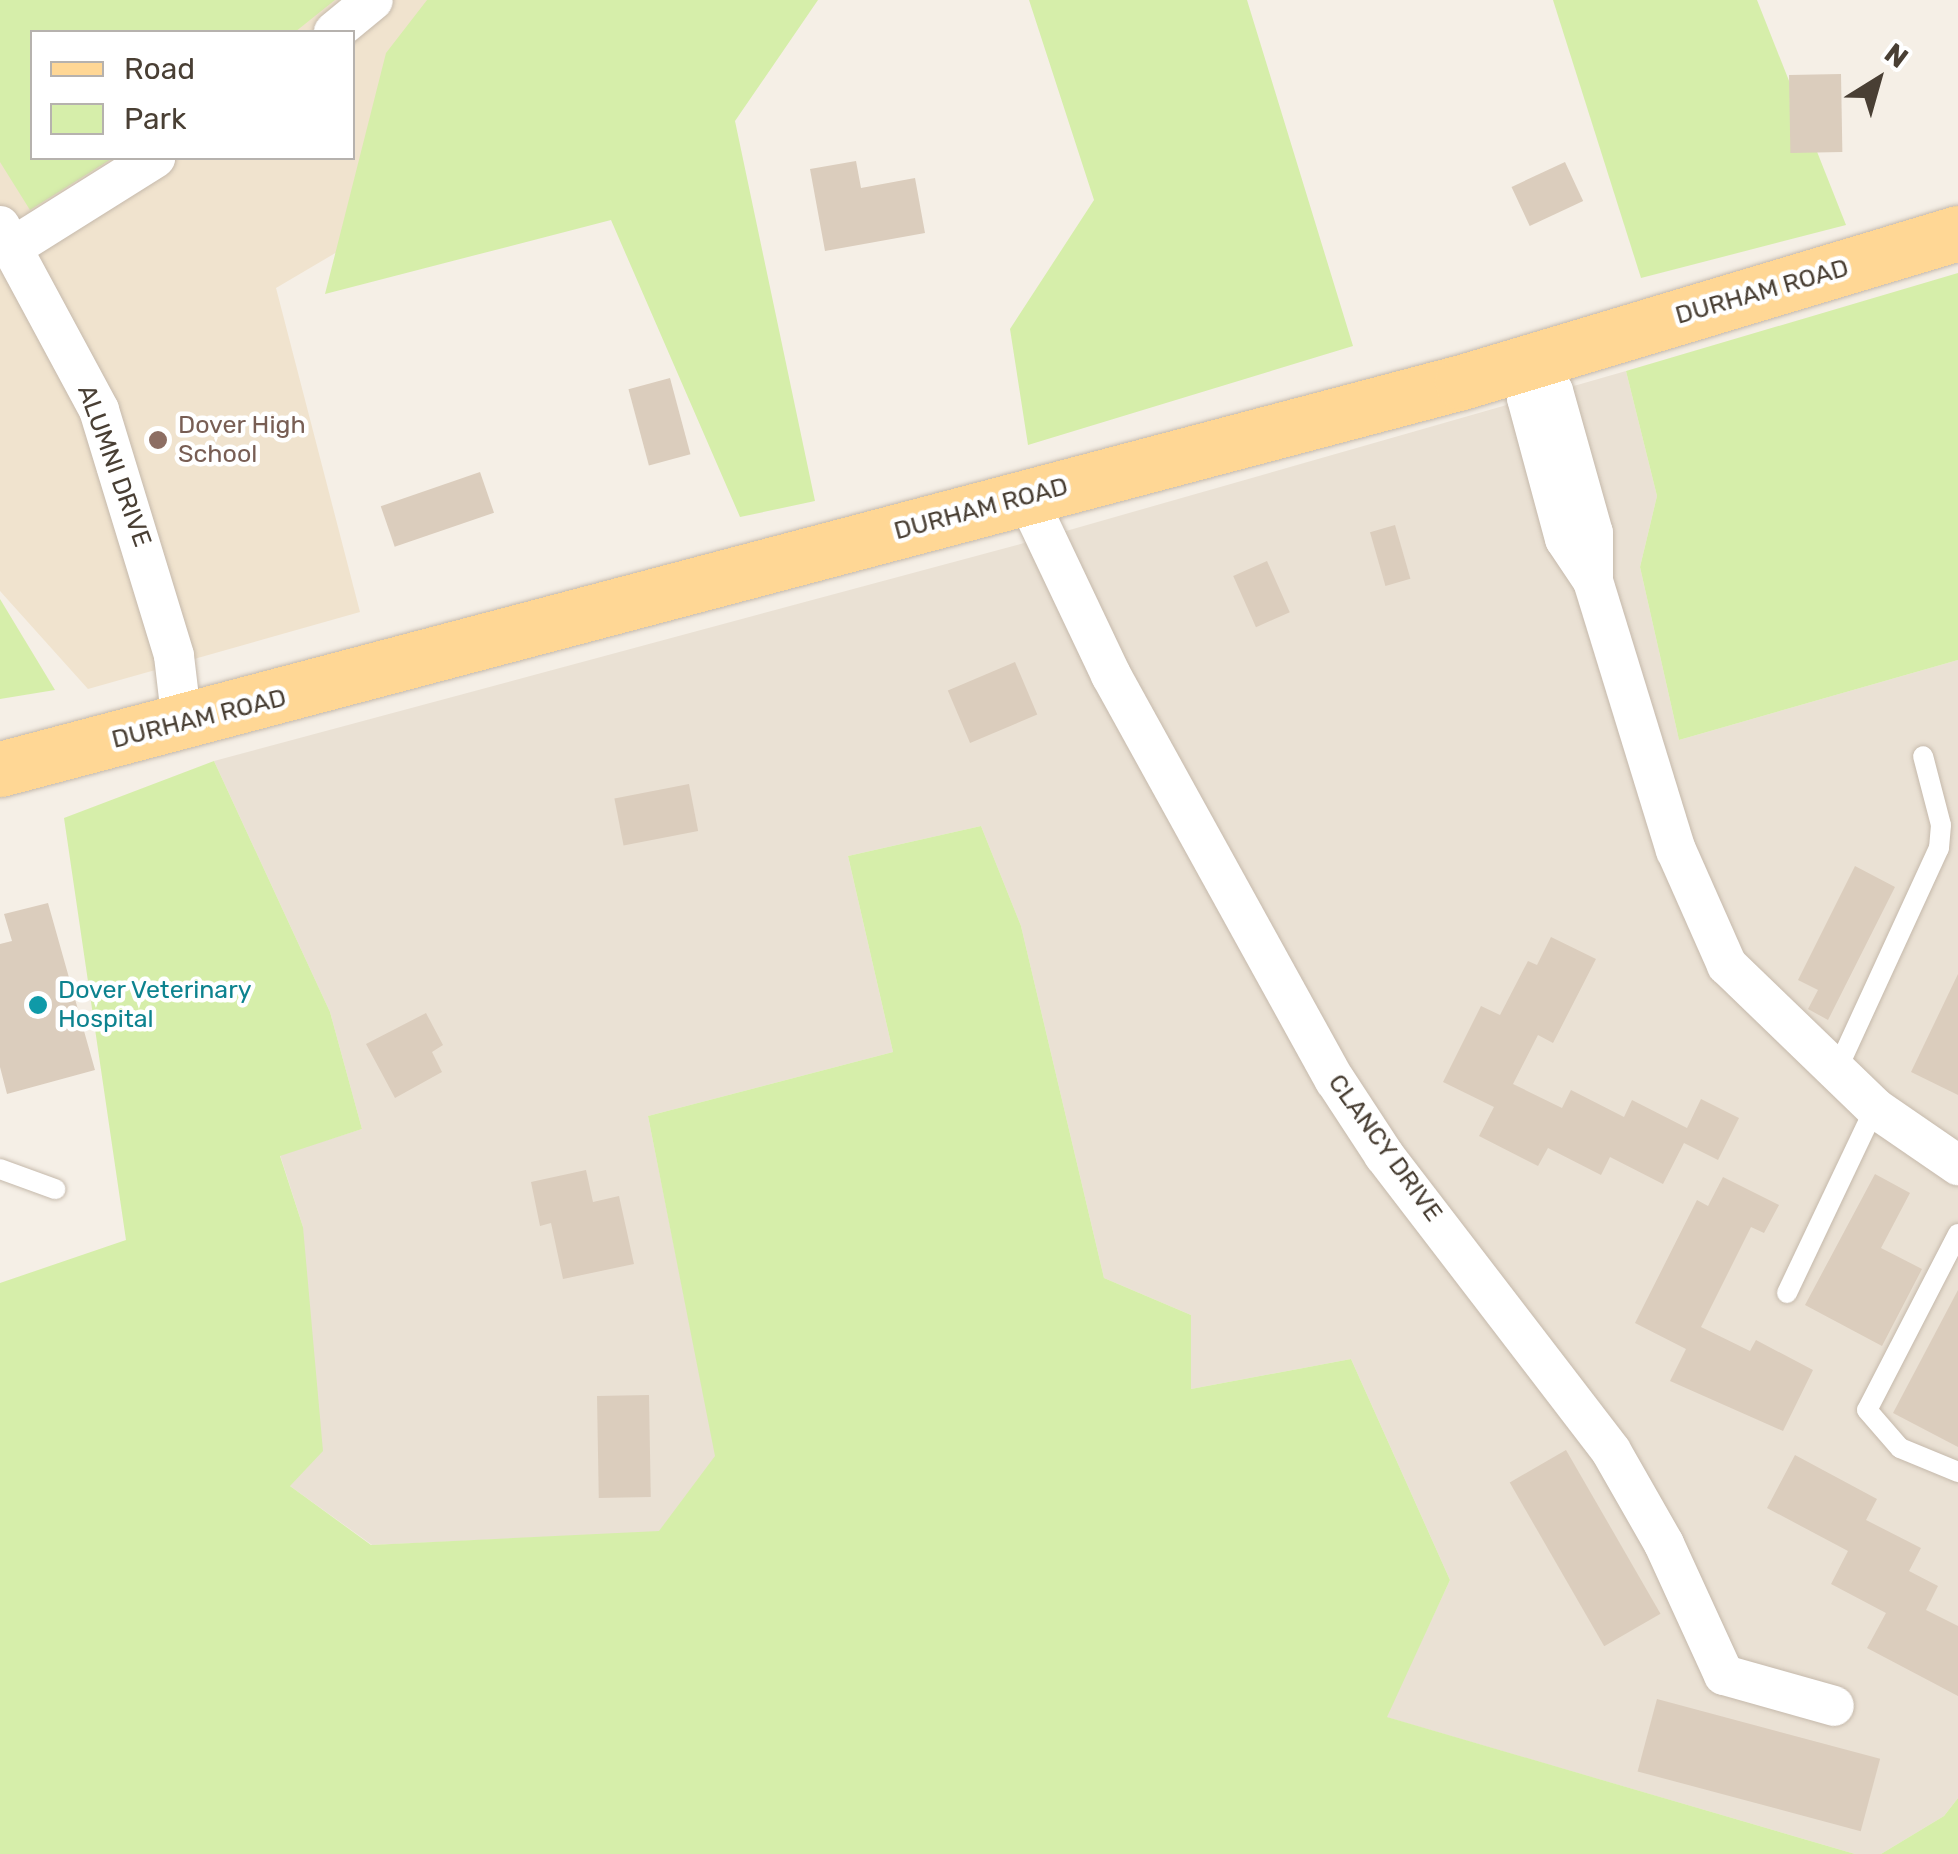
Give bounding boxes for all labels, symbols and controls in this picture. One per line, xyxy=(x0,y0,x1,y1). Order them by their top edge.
legend xyxy=(30,30,355,160)
north arrow xyxy=(1828,30,1928,130)
text: N xyxy=(1878,36,1914,75)
text: Road xyxy=(124,51,195,87)
text: Park xyxy=(124,101,186,137)
street label: DURHAM ROAD xyxy=(1672,253,1852,331)
street label: ALUMNI DRIVE xyxy=(71,381,157,551)
place label: Dover High School xyxy=(178,411,306,470)
marker: Dover High School xyxy=(147,429,169,451)
street label: DURHAM ROAD xyxy=(891,471,1071,547)
street label: DURHAM ROAD xyxy=(109,683,289,755)
place label: Dover Veterinary Hospital xyxy=(58,976,253,1035)
marker: Dover Veterinary Hospital xyxy=(27,994,49,1016)
street label: CLANCY DRIVE xyxy=(1321,1068,1449,1228)

